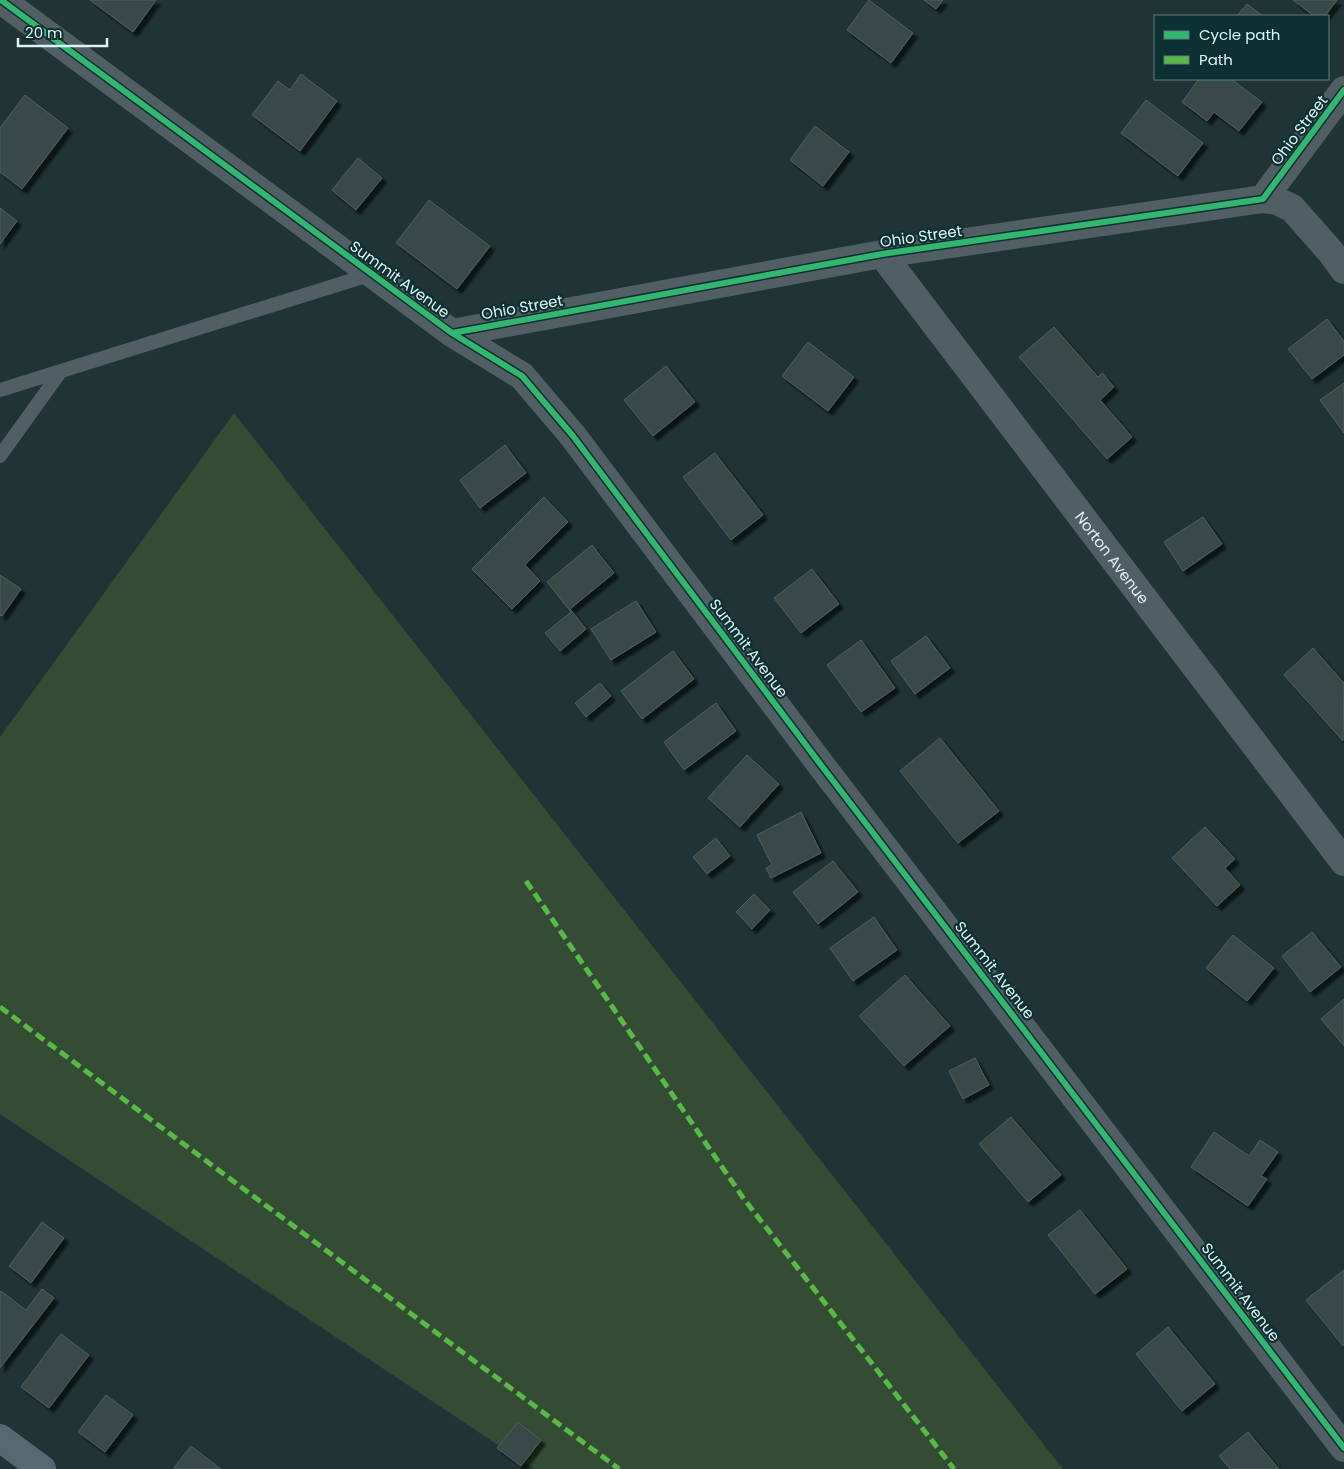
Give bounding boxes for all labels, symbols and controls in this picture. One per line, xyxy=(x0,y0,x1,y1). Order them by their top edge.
scale bar xyxy=(18,15,106,47)
legend xyxy=(1154,15,1329,80)
text: 20 m xyxy=(25,22,63,43)
text: Cycle path xyxy=(1199,24,1280,45)
text: Path xyxy=(1199,49,1233,70)
street label: Ohio Street xyxy=(1266,91,1332,169)
street label: Ohio Street xyxy=(879,220,963,252)
street label: Summit Avenue xyxy=(346,236,454,322)
street label: Ohio Street xyxy=(479,289,565,325)
street label: Norton Avenue xyxy=(1071,507,1154,608)
street label: Summit Avenue xyxy=(705,594,793,702)
street label: Summit Avenue xyxy=(950,917,1040,1023)
street label: Summit Avenue xyxy=(1197,1238,1285,1346)

